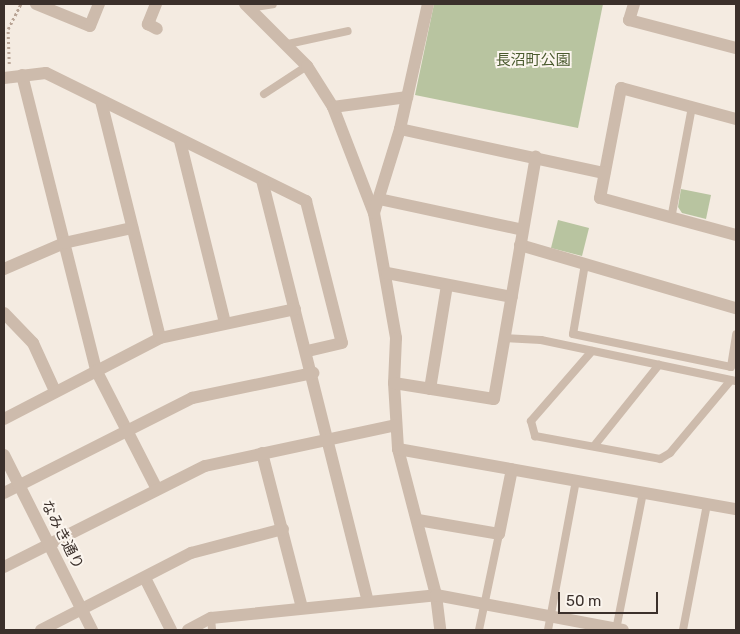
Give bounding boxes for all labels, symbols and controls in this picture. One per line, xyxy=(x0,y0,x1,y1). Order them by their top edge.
park label: 長沼町公園 xyxy=(496,52,570,70)
street label: なみき通り xyxy=(37,498,87,572)
scale bar xyxy=(560,582,660,614)
text: 50 m xyxy=(566,592,601,610)

